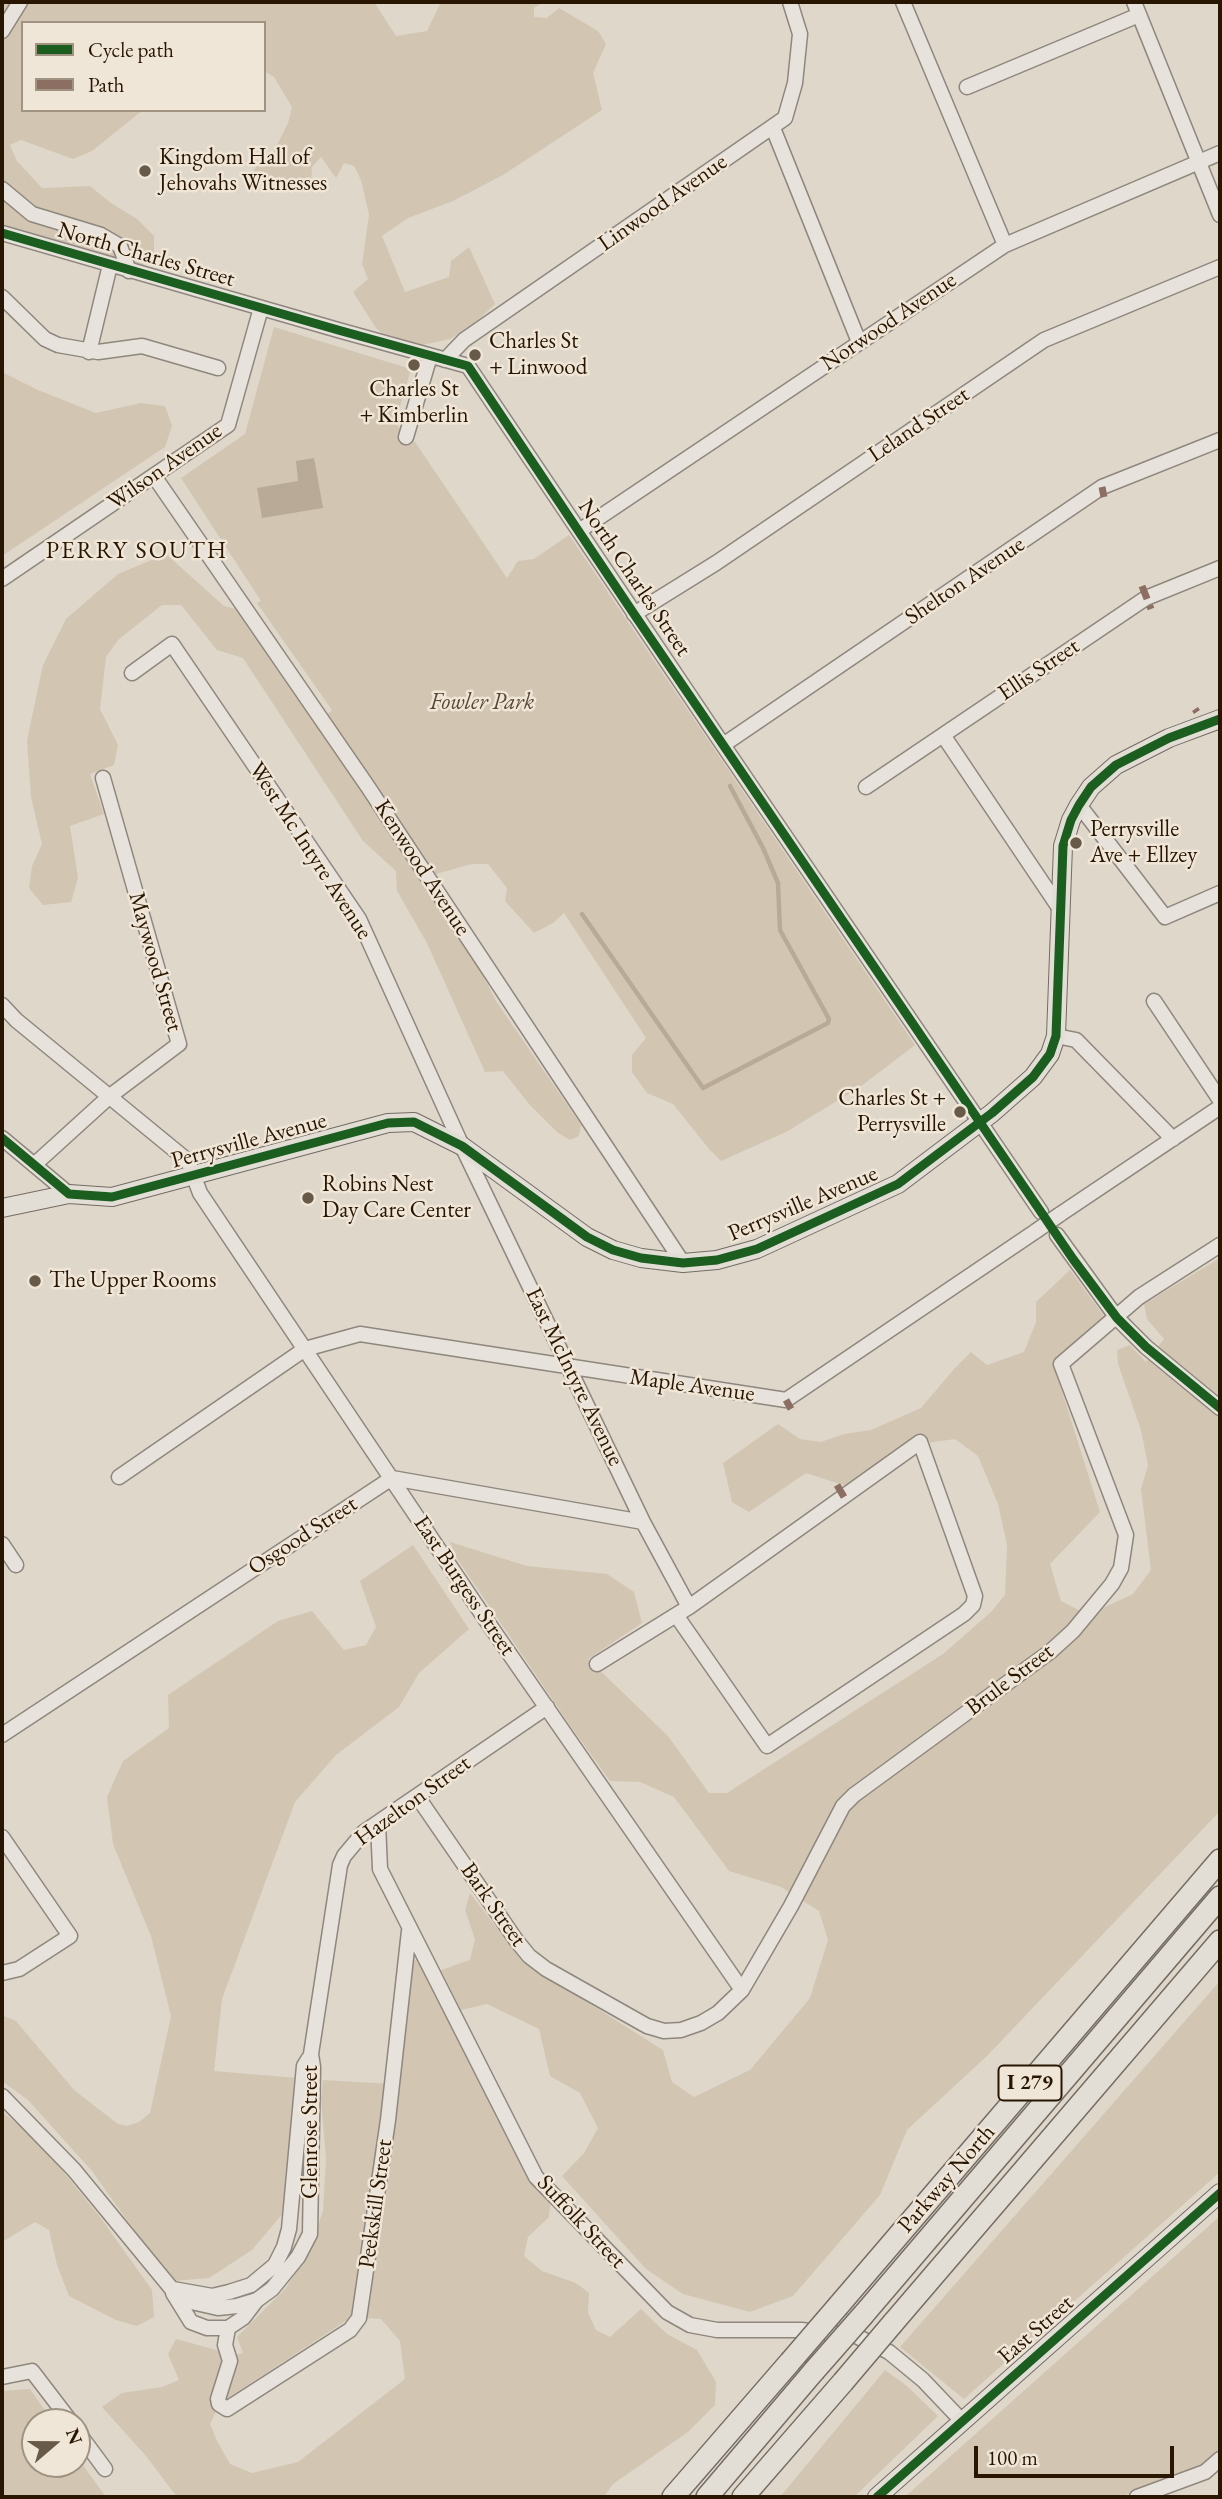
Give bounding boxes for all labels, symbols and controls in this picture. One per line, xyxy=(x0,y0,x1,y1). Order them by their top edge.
legend xyxy=(21,21,266,112)
text: Cycle path xyxy=(88,36,174,63)
text: Path xyxy=(88,71,124,98)
place label: Kingdom Hall of Jehovahs Witnesses xyxy=(159,144,327,198)
street label: Linwood Avenue xyxy=(593,148,733,258)
marker: Kingdom Hall of Jehovahs Witnesses xyxy=(137,163,153,179)
street label: North Charles Street xyxy=(54,217,238,293)
street label: Norwood Avenue xyxy=(816,267,962,377)
place label: Charles St + Linwood xyxy=(489,328,587,382)
marker: Charles St + Linwood xyxy=(467,347,483,363)
marker: Charles St + Kimberlin xyxy=(406,357,422,373)
place label: Charles St + Kimberlin xyxy=(359,376,469,430)
street label: Leland Street xyxy=(863,381,975,469)
street label: Wilson Avenue xyxy=(102,417,228,517)
street label: North Charles Street xyxy=(571,494,697,662)
street label: Shelton Avenue xyxy=(900,531,1030,631)
district label: PERRY SOUTH xyxy=(47,537,227,565)
street label: Ellis Street xyxy=(993,633,1085,707)
park label: Fowler Park xyxy=(430,689,534,717)
street label: West Mc Intyre Avenue xyxy=(242,757,378,945)
street label: Kenwood Avenue xyxy=(368,795,476,941)
place label: Perrysville Ave + Ellzey xyxy=(1090,816,1197,870)
marker: Perrysville Ave + Ellzey xyxy=(1068,835,1084,851)
street label: Maywood Street xyxy=(122,889,188,1035)
place label: Charles St + Perrysville xyxy=(838,1085,946,1139)
marker: Charles St + Perrysville xyxy=(952,1104,968,1120)
street label: Perrysville Avenue xyxy=(168,1107,330,1175)
street label: Perrysville Avenue xyxy=(724,1160,882,1248)
place label: Robins Nest Day Care Center xyxy=(322,1171,471,1225)
marker: Robins Nest Day Care Center xyxy=(300,1190,316,1206)
place label: The Upper Rooms xyxy=(49,1267,216,1295)
marker: The Upper Rooms xyxy=(27,1273,43,1289)
street label: East McIntyre Avenue xyxy=(519,1283,629,1471)
street label: Maple Avenue xyxy=(628,1364,756,1408)
street label: Osgood Street xyxy=(243,1491,363,1581)
street label: East Burgess Street xyxy=(407,1511,521,1661)
street label: Brule Street xyxy=(961,1638,1059,1722)
street label: Hazelton Street xyxy=(350,1750,476,1852)
street label: Bark Street xyxy=(454,1858,532,1952)
street label: Glenrose Street xyxy=(297,2065,325,2199)
road number: I 279 xyxy=(998,2066,1062,2100)
street label: Parkway North xyxy=(892,2119,1002,2239)
street label: Peekskill Street xyxy=(353,2138,399,2270)
street label: Suffolk Street xyxy=(531,2169,631,2275)
street label: East Street xyxy=(992,2290,1080,2370)
north arrow xyxy=(21,2408,91,2478)
text: N xyxy=(60,2425,89,2448)
scale bar xyxy=(977,2432,1176,2476)
text: 100 m xyxy=(987,2444,1038,2471)

